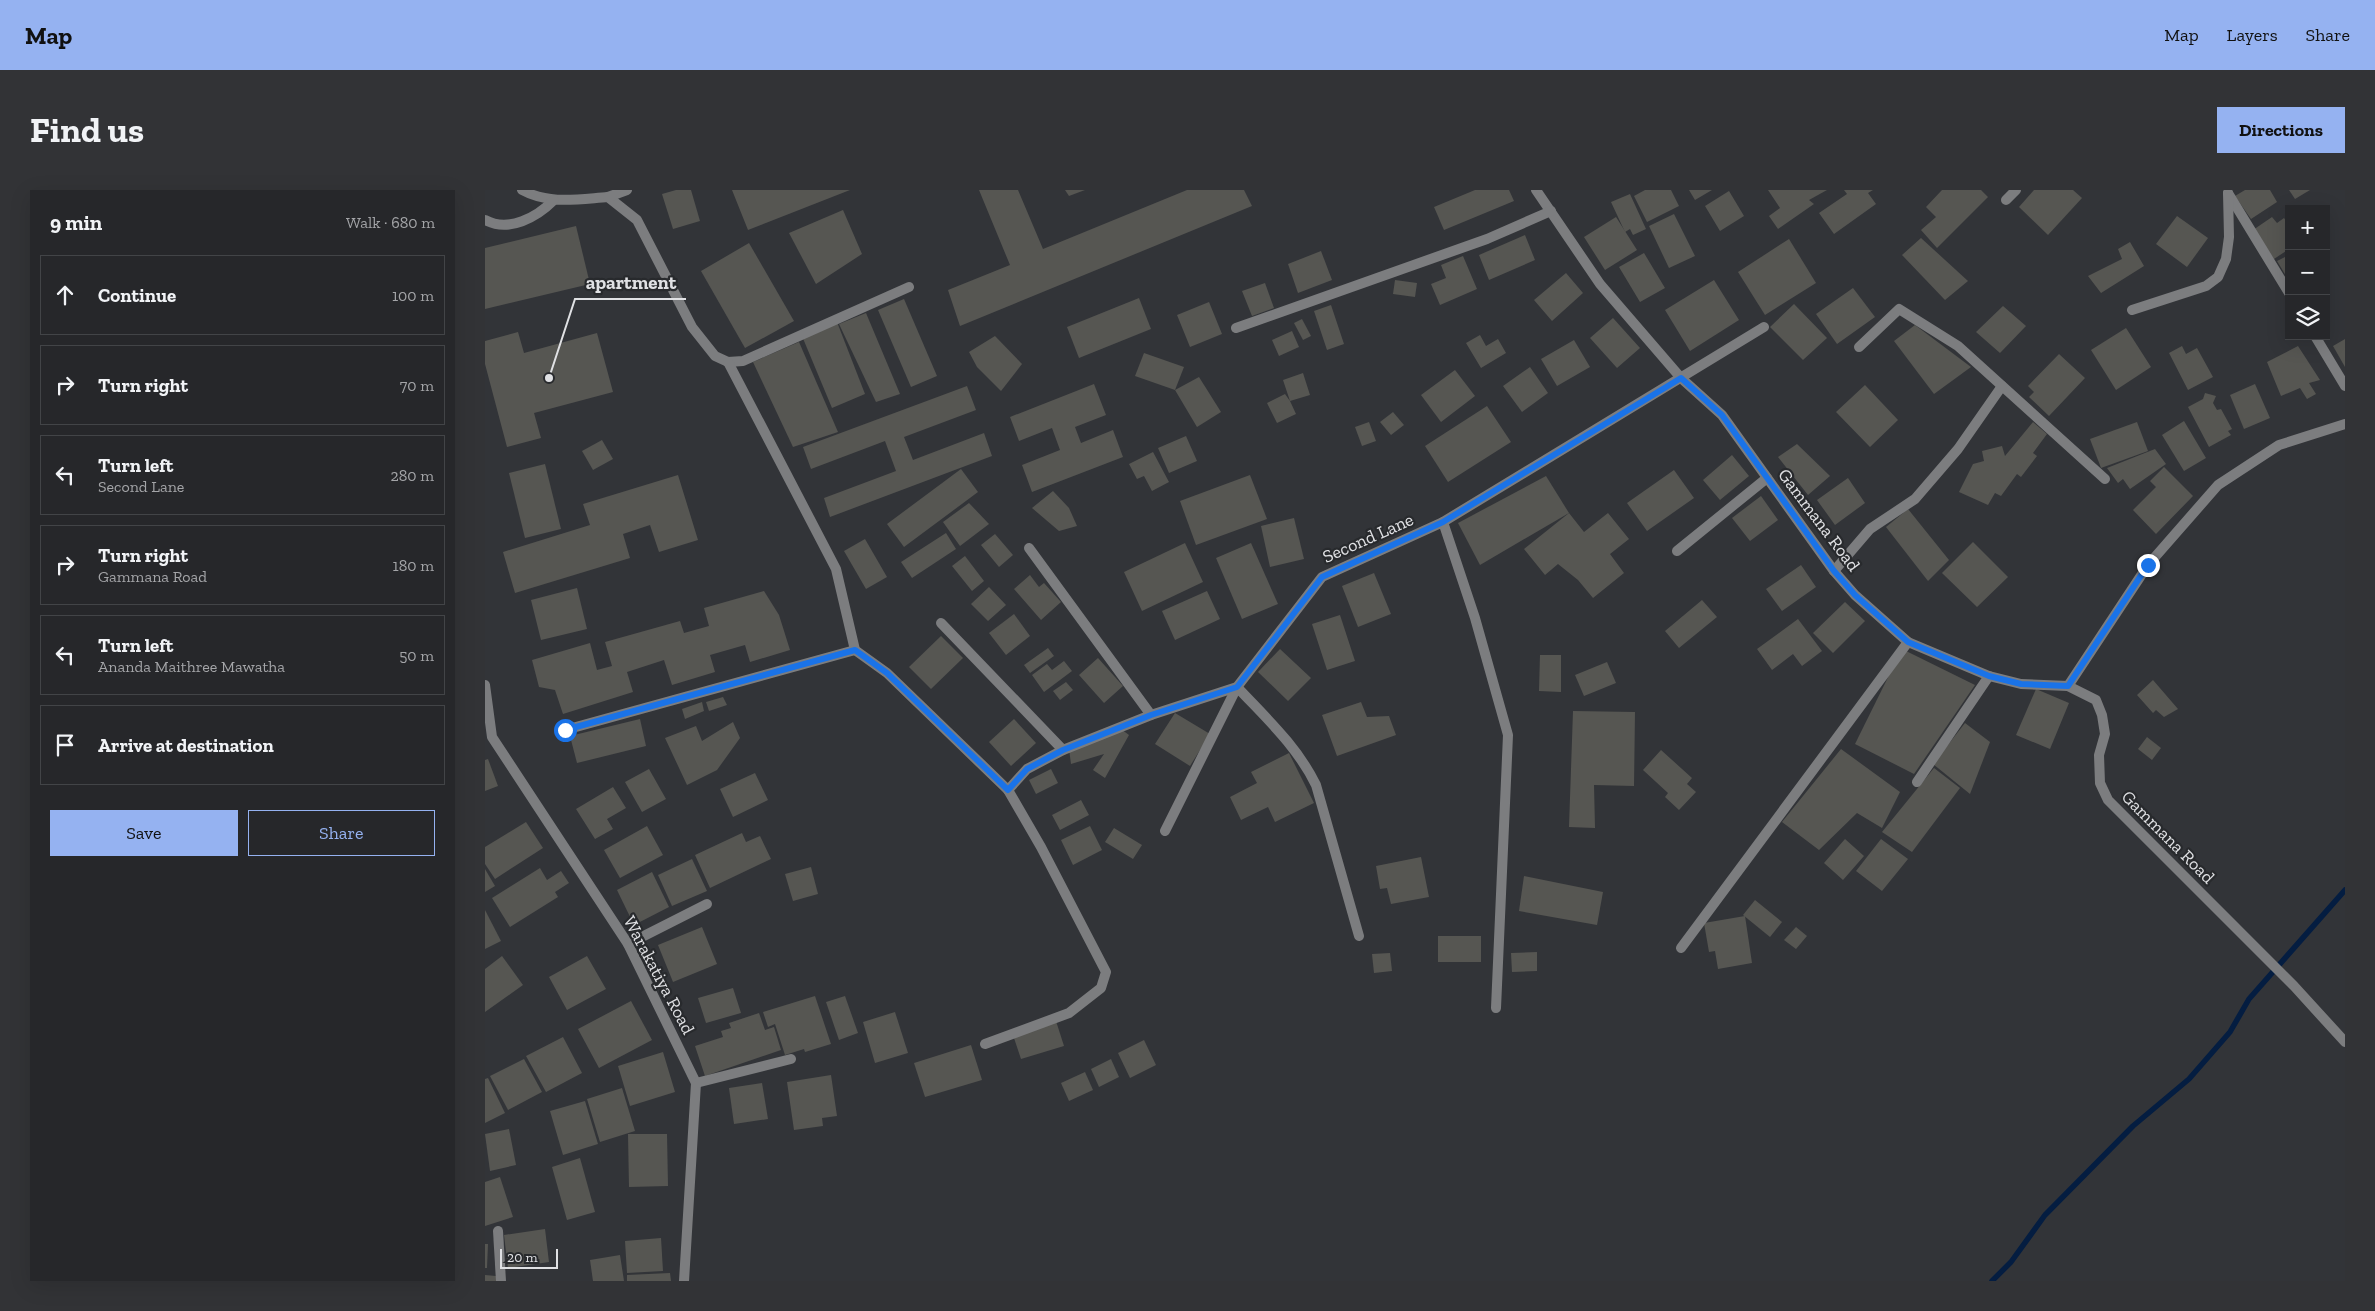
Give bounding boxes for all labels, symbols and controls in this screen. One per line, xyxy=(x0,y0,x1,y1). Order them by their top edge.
text: Map xyxy=(25,21,72,50)
text: Map xyxy=(2164,24,2199,46)
text: Layers xyxy=(2227,24,2278,46)
text: Share xyxy=(2306,24,2350,46)
button: Directions xyxy=(2217,107,2345,153)
text: Find us xyxy=(30,109,144,151)
map controls xyxy=(2285,205,2330,340)
button: + xyxy=(2285,205,2330,250)
text: 9 min xyxy=(50,210,102,235)
text: Walk · 680 m xyxy=(346,213,435,232)
button: − xyxy=(2285,250,2330,295)
callout: apartment xyxy=(575,265,686,299)
text: apartment xyxy=(586,271,677,294)
icon: ahead xyxy=(51,281,79,309)
text: Continue xyxy=(98,284,176,307)
text: 100 m xyxy=(392,286,434,305)
button: layers xyxy=(2285,295,2330,340)
icon: right xyxy=(51,371,79,399)
text: Turn right xyxy=(98,374,188,397)
text: 70 m xyxy=(400,376,434,395)
text: Turn left xyxy=(98,454,173,477)
icon: left xyxy=(51,461,79,489)
street label: Gammana Road xyxy=(1773,464,1865,576)
text: 280 m xyxy=(390,466,434,485)
text: Second Lane xyxy=(98,477,184,496)
street label: Second Lane xyxy=(1319,508,1417,568)
text: Turn right xyxy=(98,544,188,567)
icon: right xyxy=(51,551,79,579)
route end xyxy=(2137,554,2160,577)
text: 180 m xyxy=(393,556,434,575)
text: Gammana Road xyxy=(98,567,207,586)
text: Turn left xyxy=(98,634,173,657)
icon: left xyxy=(51,641,79,669)
text: 50 m xyxy=(399,646,434,665)
text: Ananda Maithree Mawatha xyxy=(98,657,285,676)
route start xyxy=(554,719,577,742)
icon: arrive xyxy=(51,731,79,759)
text: Arrive at destination xyxy=(98,734,274,757)
street label: Gammana Road xyxy=(2117,786,2219,888)
button: Save xyxy=(50,810,238,856)
button: Share xyxy=(248,810,435,856)
street label: Warakatiya Road xyxy=(618,912,700,1038)
scale bar xyxy=(500,1246,557,1269)
text: 20 m xyxy=(507,1249,538,1266)

